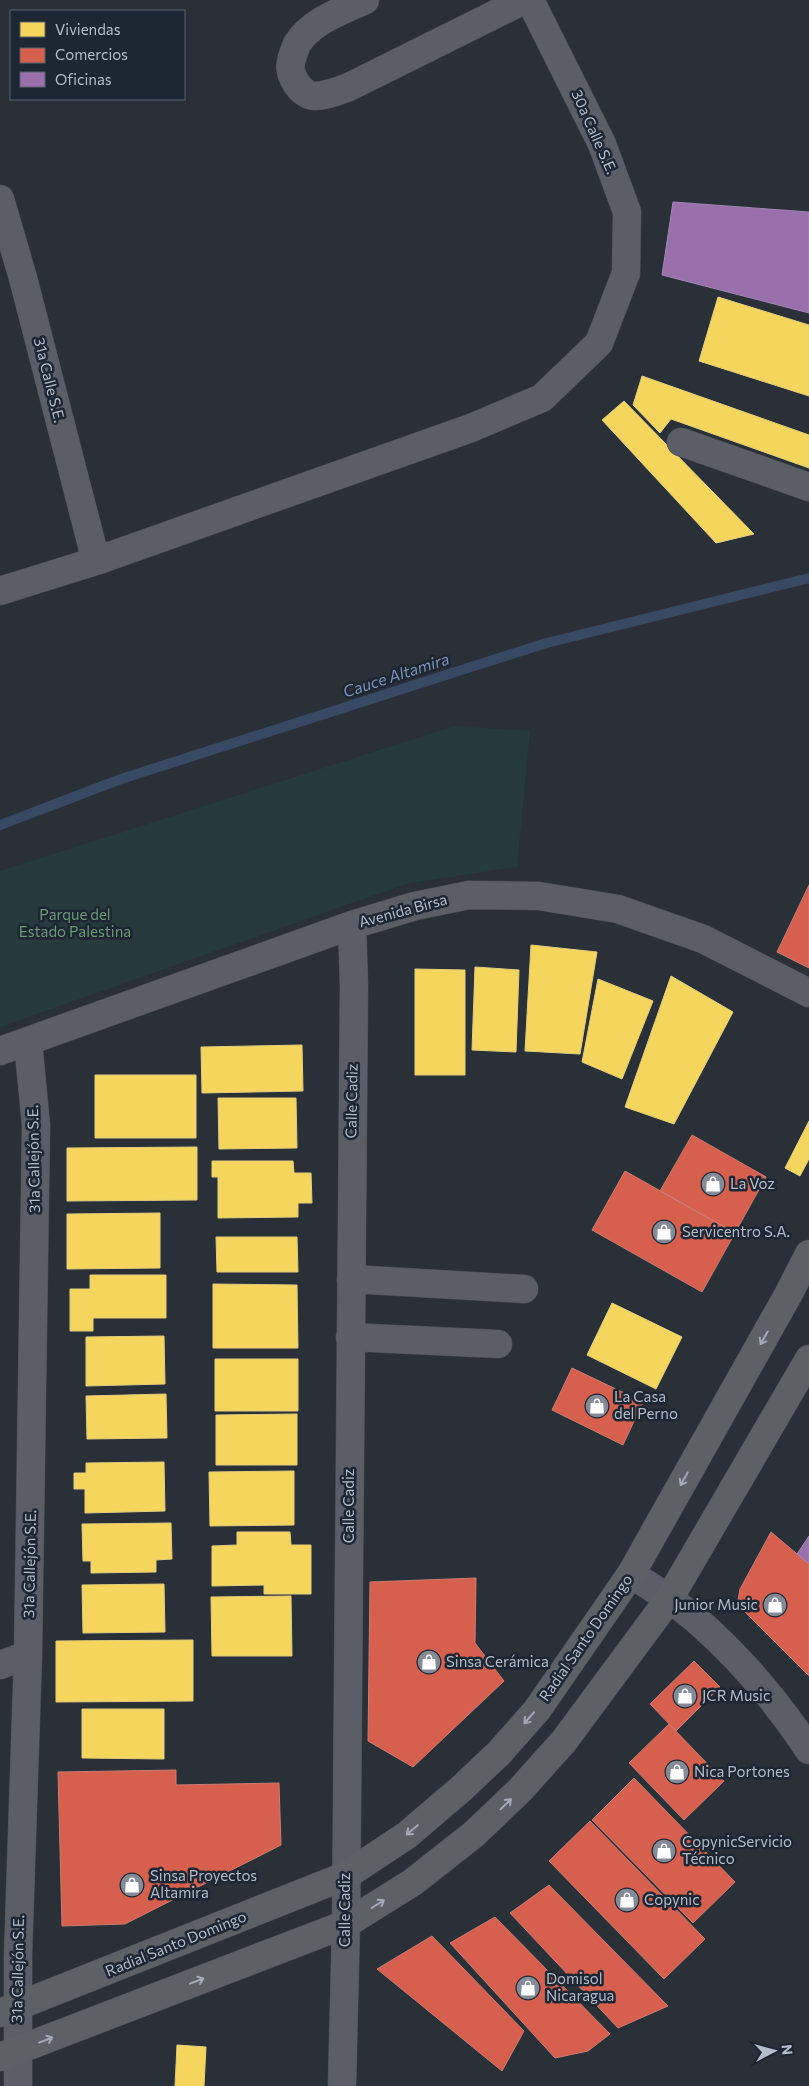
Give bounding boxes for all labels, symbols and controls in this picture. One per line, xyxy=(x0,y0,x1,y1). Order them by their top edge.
legend xyxy=(10,10,185,100)
text: Viviendas xyxy=(55,20,121,38)
text: Comercios xyxy=(55,45,128,63)
text: Oficinas xyxy=(55,70,112,88)
street label: 30a Calle S.E. xyxy=(568,87,622,177)
street label: 31a Calle S.E. xyxy=(31,335,69,424)
water label: Cauce Altamira xyxy=(340,648,451,701)
street label: Avenida Birsa xyxy=(357,890,449,930)
park label: Parque del Estado Palestina xyxy=(19,905,131,940)
street label: Calle Cadiz xyxy=(341,1064,361,1138)
street label: 31a Callejón S.E. xyxy=(23,1105,43,1213)
shop icon: La Voz xyxy=(700,1171,726,1197)
place label: La Voz xyxy=(730,1174,775,1192)
shop icon: Servicentro S.A. xyxy=(651,1219,677,1245)
place label: Servicentro S.A. xyxy=(682,1222,790,1240)
one-way arrow xyxy=(759,1330,769,1345)
place label: La Casa del Perno xyxy=(614,1387,678,1422)
shop icon: La Casa del Perno xyxy=(584,1393,610,1419)
street label: Calle Cadiz xyxy=(339,1469,357,1543)
one-way arrow xyxy=(679,1472,689,1487)
street label: 31a Callejón S.E. xyxy=(19,1510,39,1618)
street label: Radial Santo Domingo xyxy=(535,1571,636,1704)
shop icon: Junior Music xyxy=(762,1592,788,1618)
place label: Junior Music xyxy=(674,1595,758,1613)
shop icon: Sinsa Cerámica xyxy=(416,1649,442,1675)
place label: Sinsa Cerámica xyxy=(446,1652,549,1670)
shop icon: JCR Music xyxy=(672,1683,698,1709)
place label: JCR Music xyxy=(702,1686,770,1704)
one-way arrow xyxy=(524,1712,535,1725)
shop icon: Nica Portones xyxy=(664,1759,690,1785)
place label: Nica Portones xyxy=(694,1762,790,1780)
one-way arrow xyxy=(500,1798,512,1810)
one-way arrow xyxy=(406,1825,419,1836)
place label: CopynicServicio Técnico xyxy=(682,1832,792,1867)
shop icon: CopynicServicio Técnico xyxy=(651,1838,677,1864)
place label: Sinsa Proyectos Altamira xyxy=(150,1866,257,1901)
shop icon: Sinsa Proyectos Altamira xyxy=(119,1872,145,1898)
street label: Calle Cadiz xyxy=(335,1873,353,1947)
shop icon: Copynic xyxy=(614,1887,640,1913)
place label: Copynic xyxy=(644,1890,700,1908)
one-way arrow xyxy=(371,1898,385,1908)
street label: Radial Santo Domingo xyxy=(102,1907,249,1980)
street label: 31a Callejón S.E. xyxy=(7,1915,27,2023)
place label: Domisol Nicaragua xyxy=(546,1969,614,2004)
shop icon: Domisol Nicaragua xyxy=(515,1975,541,2001)
one-way arrow xyxy=(189,1976,204,1985)
north arrow xyxy=(749,2026,799,2076)
one-way arrow xyxy=(38,2034,53,2043)
text: N xyxy=(778,2043,796,2056)

